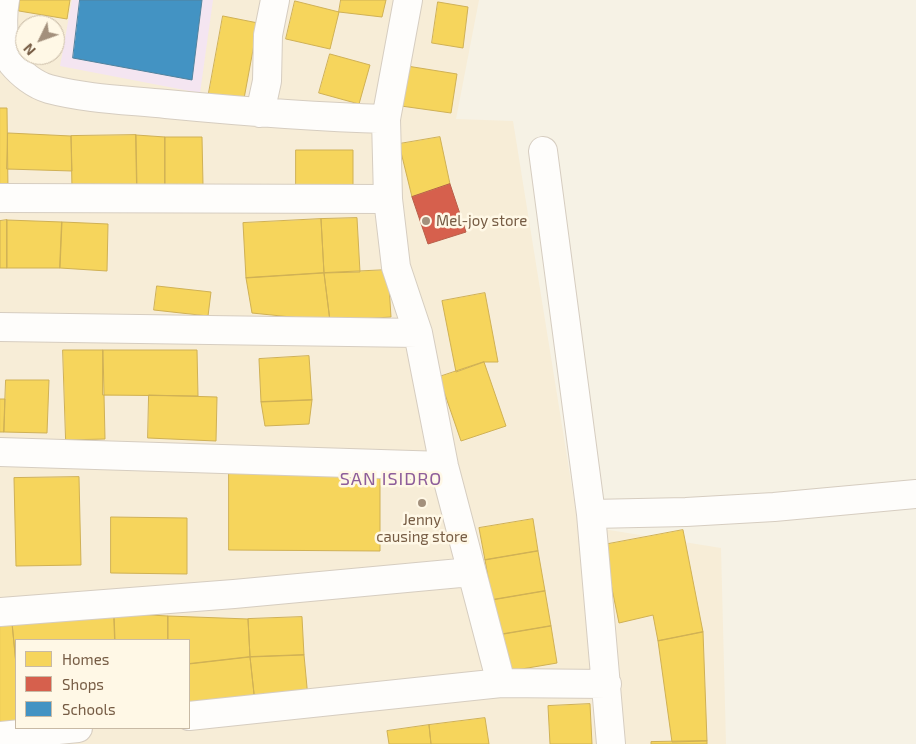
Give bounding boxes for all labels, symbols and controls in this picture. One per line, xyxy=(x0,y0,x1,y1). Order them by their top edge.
north arrow xyxy=(15,15,65,65)
text: N xyxy=(20,40,39,59)
place label: Mel-joy store xyxy=(436,212,527,230)
marker: Mel-joy store xyxy=(420,215,432,227)
district label: SAN ISIDRO xyxy=(338,468,444,490)
marker: Jenny causing store xyxy=(416,497,428,509)
place label: Jenny causing store xyxy=(376,511,468,546)
legend xyxy=(15,639,190,729)
text: Homes xyxy=(62,650,109,668)
text: Shops xyxy=(62,675,104,693)
text: Schools xyxy=(62,700,116,718)

